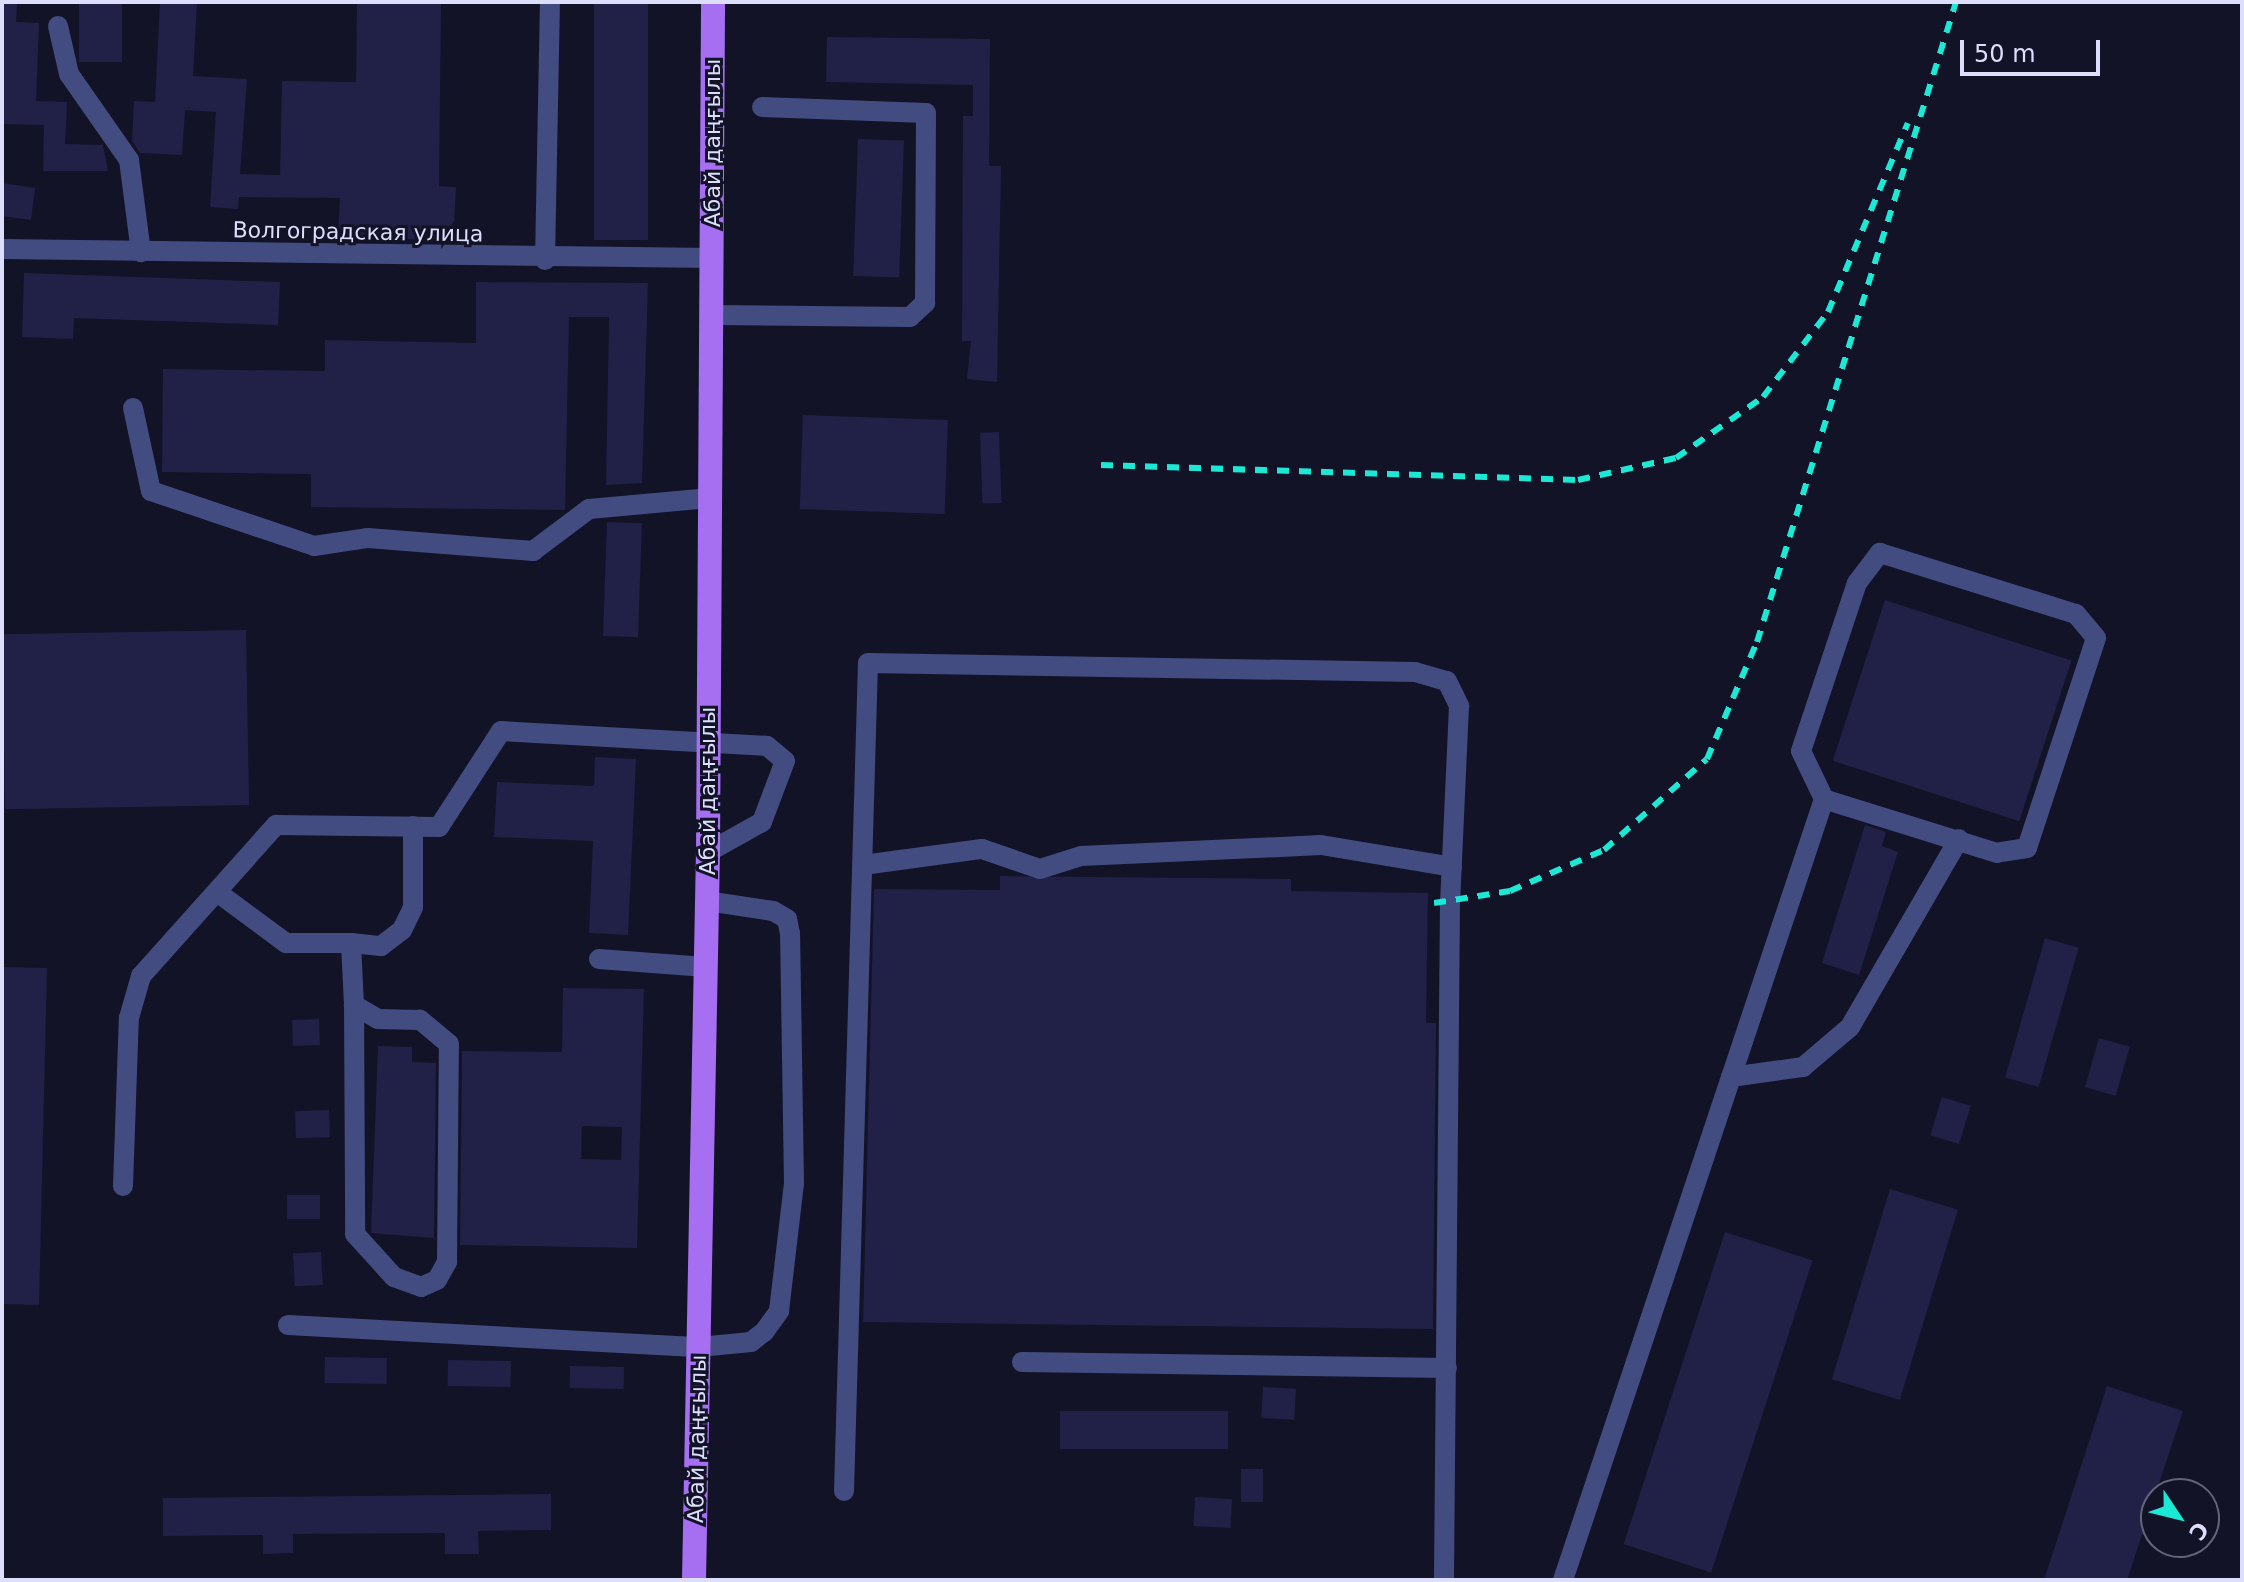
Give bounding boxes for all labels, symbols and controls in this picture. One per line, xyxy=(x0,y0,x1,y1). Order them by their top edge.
scale bar xyxy=(1964,24,2104,74)
text: 50 m xyxy=(1974,40,2036,68)
street label: Абай даңғылы xyxy=(700,59,726,227)
street label: Волгоградская улица xyxy=(232,217,484,247)
street label: Абай даңғылы xyxy=(695,707,721,875)
street label: Абай даңғылы xyxy=(682,1355,712,1523)
north arrow xyxy=(2140,1478,2220,1558)
text: С xyxy=(2184,1517,2213,1545)

